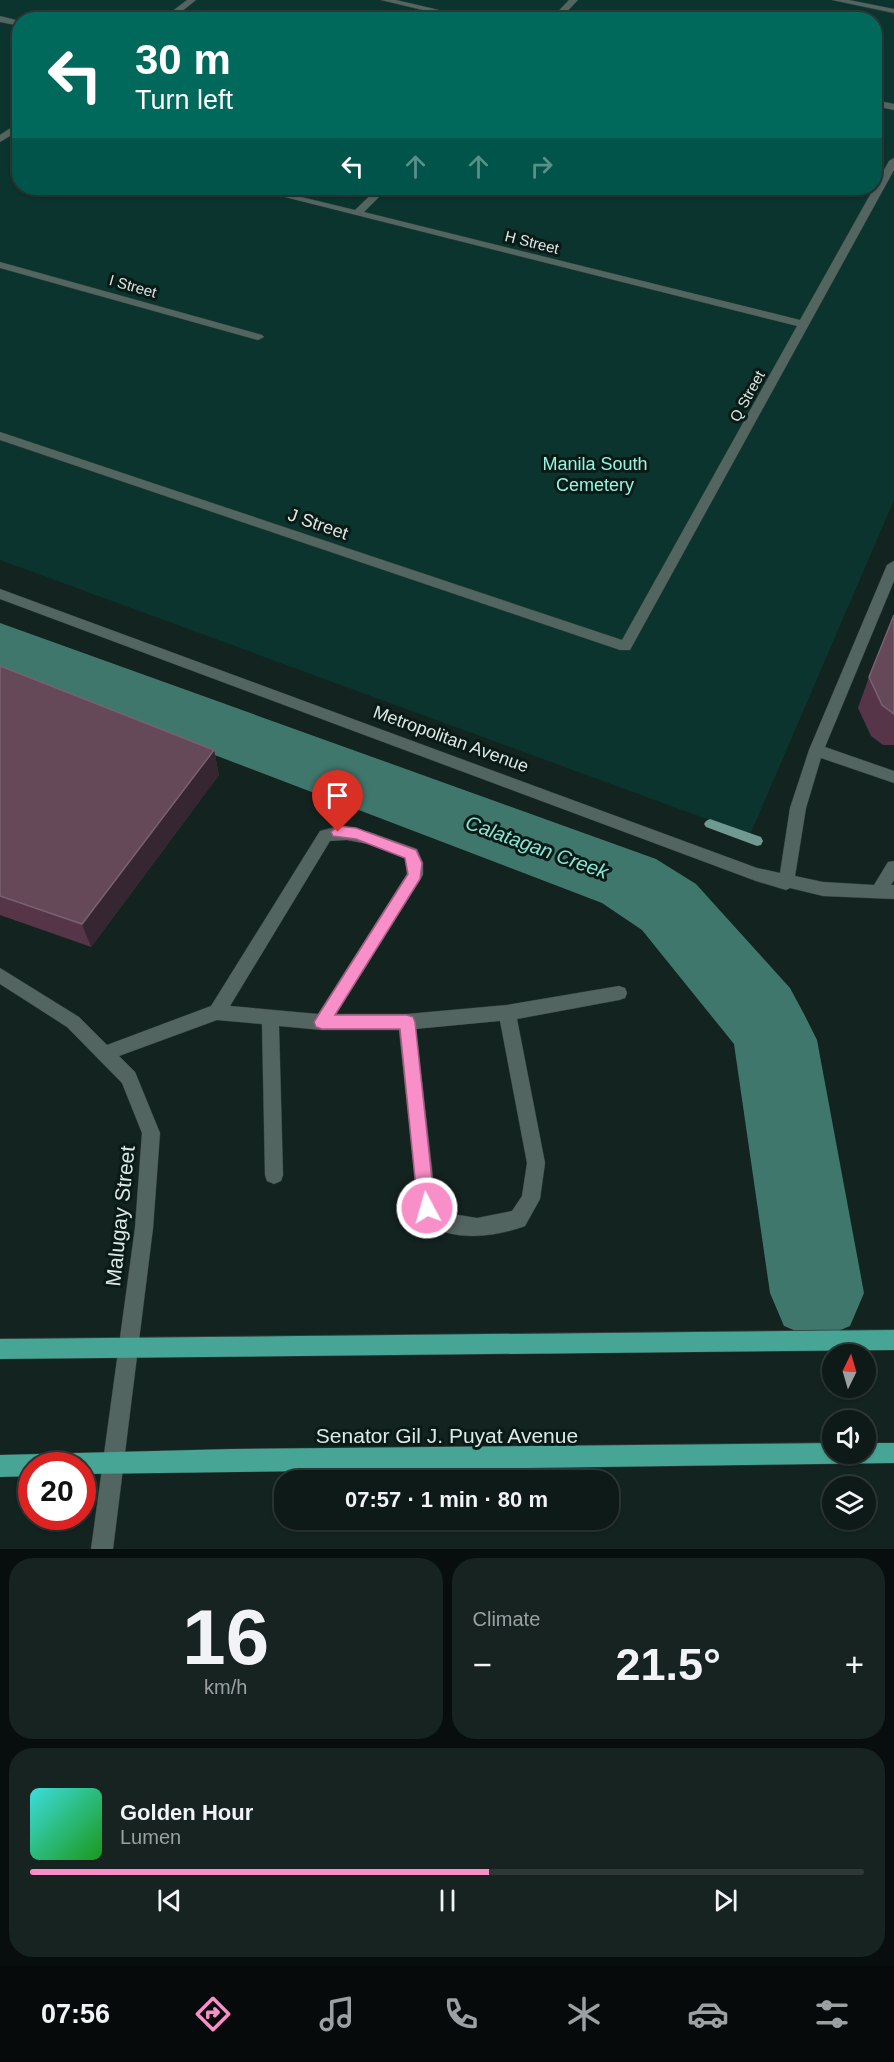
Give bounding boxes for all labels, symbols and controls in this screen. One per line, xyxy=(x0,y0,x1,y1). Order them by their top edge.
icon: left xyxy=(36,36,114,114)
text: 30 m xyxy=(135,36,231,83)
text: Turn left xyxy=(135,85,233,115)
icon: left xyxy=(336,150,369,183)
icon: ahead xyxy=(399,150,432,183)
icon: ahead xyxy=(462,150,495,183)
icon: right xyxy=(525,150,558,183)
street label: H Street xyxy=(503,227,562,257)
street label: I Street xyxy=(107,271,159,301)
street label: Q Street xyxy=(726,367,768,425)
park label: Manila South Cemetery xyxy=(542,454,648,495)
street label: J Street xyxy=(285,504,351,544)
street label: Metropolitan Avenue xyxy=(371,702,531,776)
pin xyxy=(312,770,363,832)
icon: arrive xyxy=(321,779,354,812)
water label: Calatagan Creek xyxy=(463,811,612,883)
street label: Malugay Street xyxy=(101,1144,139,1287)
position arrow xyxy=(395,1176,459,1240)
north arrow xyxy=(822,1344,876,1398)
map controls xyxy=(822,1344,876,1530)
button: sound xyxy=(822,1410,876,1464)
street label: Senator Gil J. Puyat Avenue xyxy=(316,1424,578,1447)
speed limit sign: 20 xyxy=(18,1452,96,1530)
button: layers xyxy=(822,1476,876,1530)
text: 07:57 · 1 min · 80 m xyxy=(345,1487,548,1512)
text: 16 xyxy=(182,1593,269,1681)
text: Climate xyxy=(473,1608,540,1630)
text: 21.5° xyxy=(615,1639,721,1690)
text: − xyxy=(473,1646,492,1683)
text: + xyxy=(845,1646,864,1683)
text: km/h xyxy=(204,1676,247,1698)
text: Golden Hour xyxy=(120,1800,253,1825)
text: Lumen xyxy=(120,1826,181,1848)
icon: previous xyxy=(153,1884,186,1917)
icon: pause xyxy=(431,1884,464,1917)
icon: next xyxy=(709,1884,742,1917)
icon: directions xyxy=(192,1993,234,2035)
icon: music xyxy=(316,1993,358,2035)
icon: phone xyxy=(440,1993,482,2035)
icon: climate xyxy=(563,1993,605,2035)
icon: car xyxy=(687,1993,729,2035)
icon: filters xyxy=(811,1993,853,2035)
text: 07:56 xyxy=(41,1999,110,2029)

